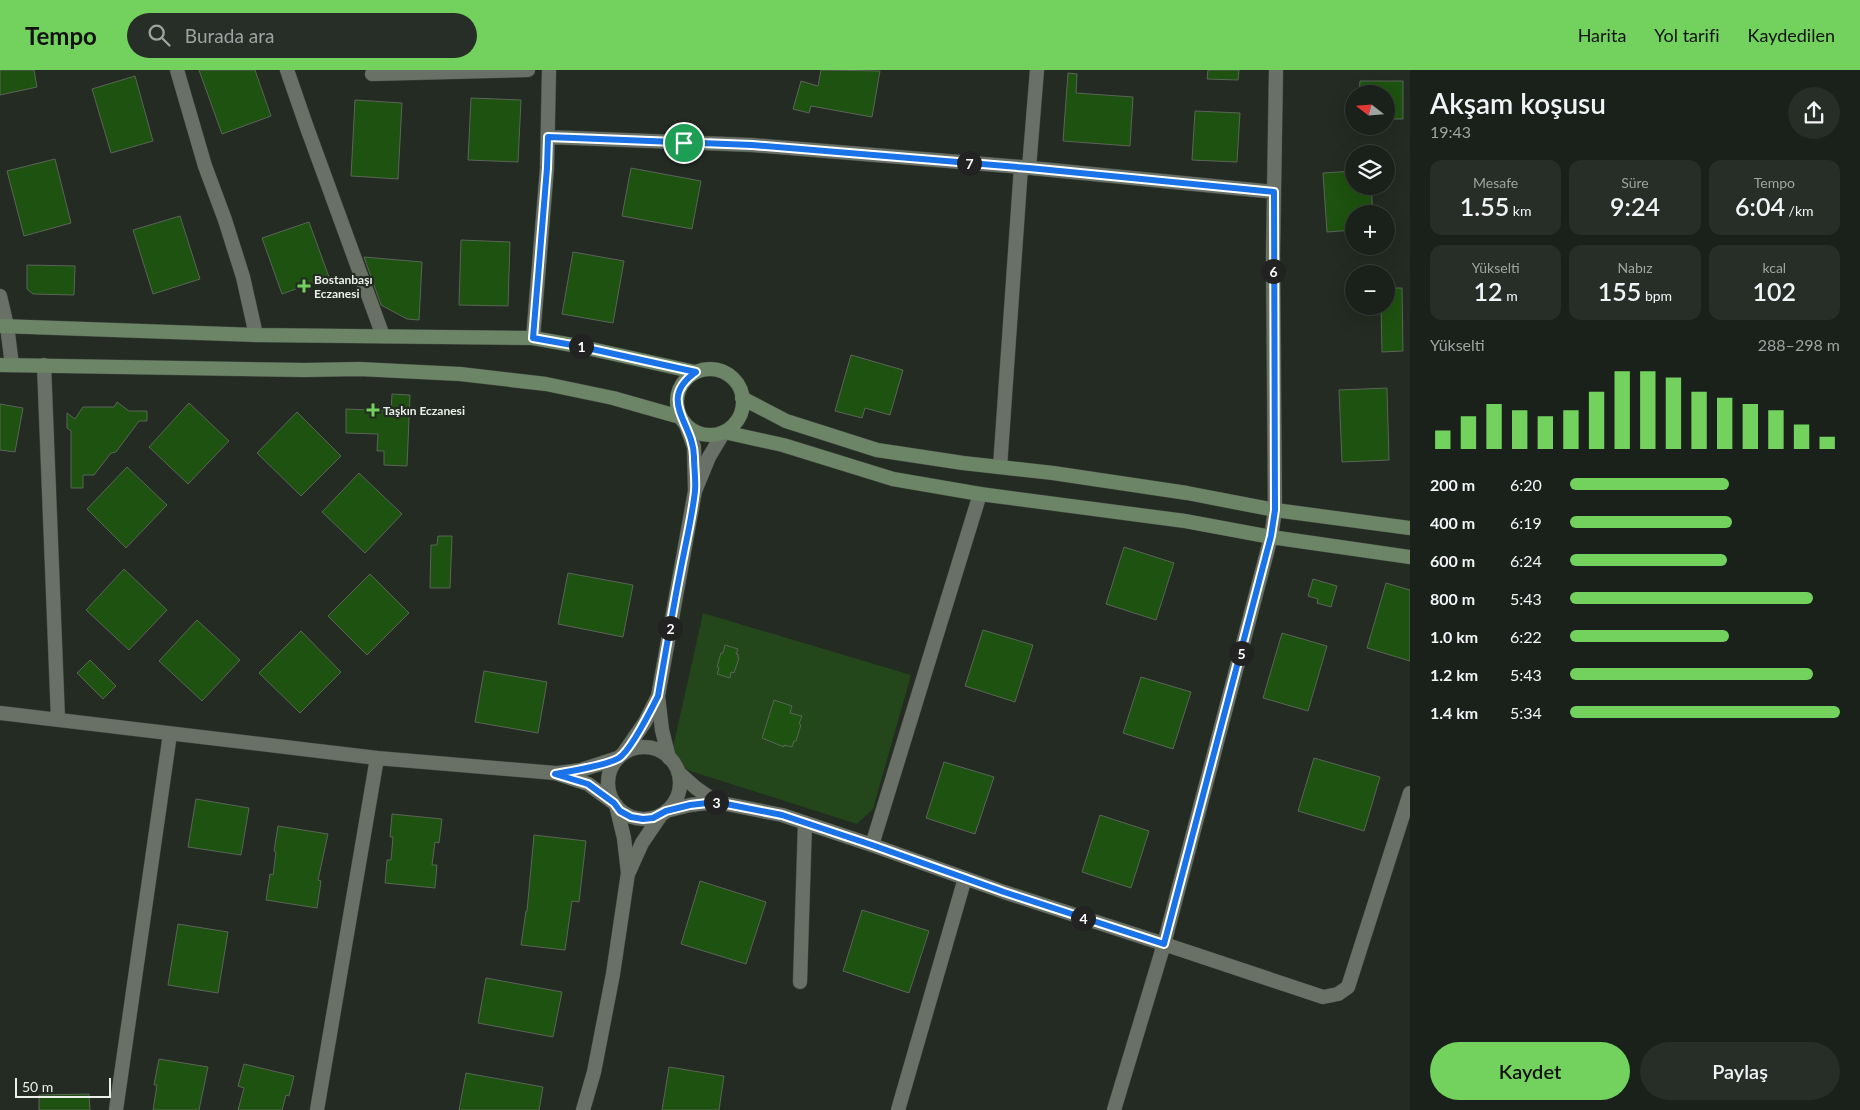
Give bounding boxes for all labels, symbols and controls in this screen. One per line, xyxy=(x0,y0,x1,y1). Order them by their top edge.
search box xyxy=(127,13,477,58)
text: Tempo xyxy=(25,21,97,50)
icon: search xyxy=(145,21,173,49)
text: Burada ara xyxy=(185,24,274,47)
text: Harita xyxy=(1578,24,1626,46)
text: Yol tarifi xyxy=(1654,24,1720,46)
text: Kaydedilen xyxy=(1748,24,1835,46)
north arrow xyxy=(1345,85,1395,135)
map controls xyxy=(1345,85,1395,315)
text: Akşam koşusu xyxy=(1430,86,1606,120)
button: share xyxy=(1788,87,1840,139)
pin xyxy=(663,122,705,164)
text: 19:43 xyxy=(1430,122,1471,141)
icon: arrive xyxy=(670,129,698,157)
button: layers xyxy=(1345,145,1395,195)
pin: 7 xyxy=(956,150,982,176)
text: 7 xyxy=(965,155,974,172)
text: Mesafe xyxy=(1473,174,1518,191)
text: Süre xyxy=(1621,174,1649,191)
text: Tempo xyxy=(1754,174,1795,191)
text: 1.55 xyxy=(1460,191,1509,221)
text: 9:24 xyxy=(1610,191,1660,221)
text: 6:04 xyxy=(1735,191,1785,221)
text: km xyxy=(1509,202,1531,219)
text: /km xyxy=(1785,202,1814,219)
button: + xyxy=(1345,205,1395,255)
pin: 6 xyxy=(1260,258,1286,284)
text: Yükselti xyxy=(1472,259,1520,276)
text: Nabız xyxy=(1618,259,1652,276)
text: kcal xyxy=(1762,259,1786,276)
text: 6 xyxy=(1269,263,1278,280)
button: − xyxy=(1345,265,1395,315)
place label: Bostanbaşı Eczanesi xyxy=(314,272,373,301)
text: 12 xyxy=(1474,276,1503,306)
text: 155 xyxy=(1598,276,1641,306)
text: 102 xyxy=(1753,276,1796,306)
marker: Bostanbaşı Eczanesi xyxy=(298,280,310,292)
text: m xyxy=(1503,287,1518,304)
text: bpm xyxy=(1641,287,1672,304)
pin: 1 xyxy=(568,334,594,358)
text: Yükselti xyxy=(1430,335,1485,354)
text: 288–298 m xyxy=(1758,335,1840,354)
text: 1 xyxy=(577,338,586,355)
place label: Taşkın Eczanesi xyxy=(383,403,465,418)
marker: Taşkın Eczanesi xyxy=(367,404,379,416)
text: 200 m xyxy=(1430,475,1475,494)
text: 6:20 xyxy=(1510,475,1542,494)
text: 400 m xyxy=(1430,513,1475,532)
text: 6:19 xyxy=(1510,513,1542,532)
text: 600 m xyxy=(1430,551,1475,570)
text: 6:24 xyxy=(1510,551,1542,570)
text: 800 m xyxy=(1430,589,1475,608)
text: 5:43 xyxy=(1510,589,1542,608)
pin: 2 xyxy=(658,616,682,640)
text: 2 xyxy=(666,620,675,637)
text: 1.0 km xyxy=(1430,627,1478,646)
text: 6:22 xyxy=(1510,627,1542,646)
pin: 5 xyxy=(1228,640,1254,666)
text: 5 xyxy=(1237,645,1246,662)
text: 1.2 km xyxy=(1430,665,1478,684)
text: 5:43 xyxy=(1510,665,1542,684)
text: 1.4 km xyxy=(1430,703,1478,722)
text: 5:34 xyxy=(1510,703,1542,722)
pin: 3 xyxy=(704,790,728,814)
text: 3 xyxy=(712,794,721,811)
pin: 4 xyxy=(1070,906,1096,930)
text: 4 xyxy=(1079,910,1088,927)
button: Kaydet xyxy=(1430,1042,1630,1100)
button: Paylaş xyxy=(1640,1042,1840,1100)
scale bar xyxy=(15,1075,111,1098)
text: 50 m xyxy=(22,1078,53,1095)

